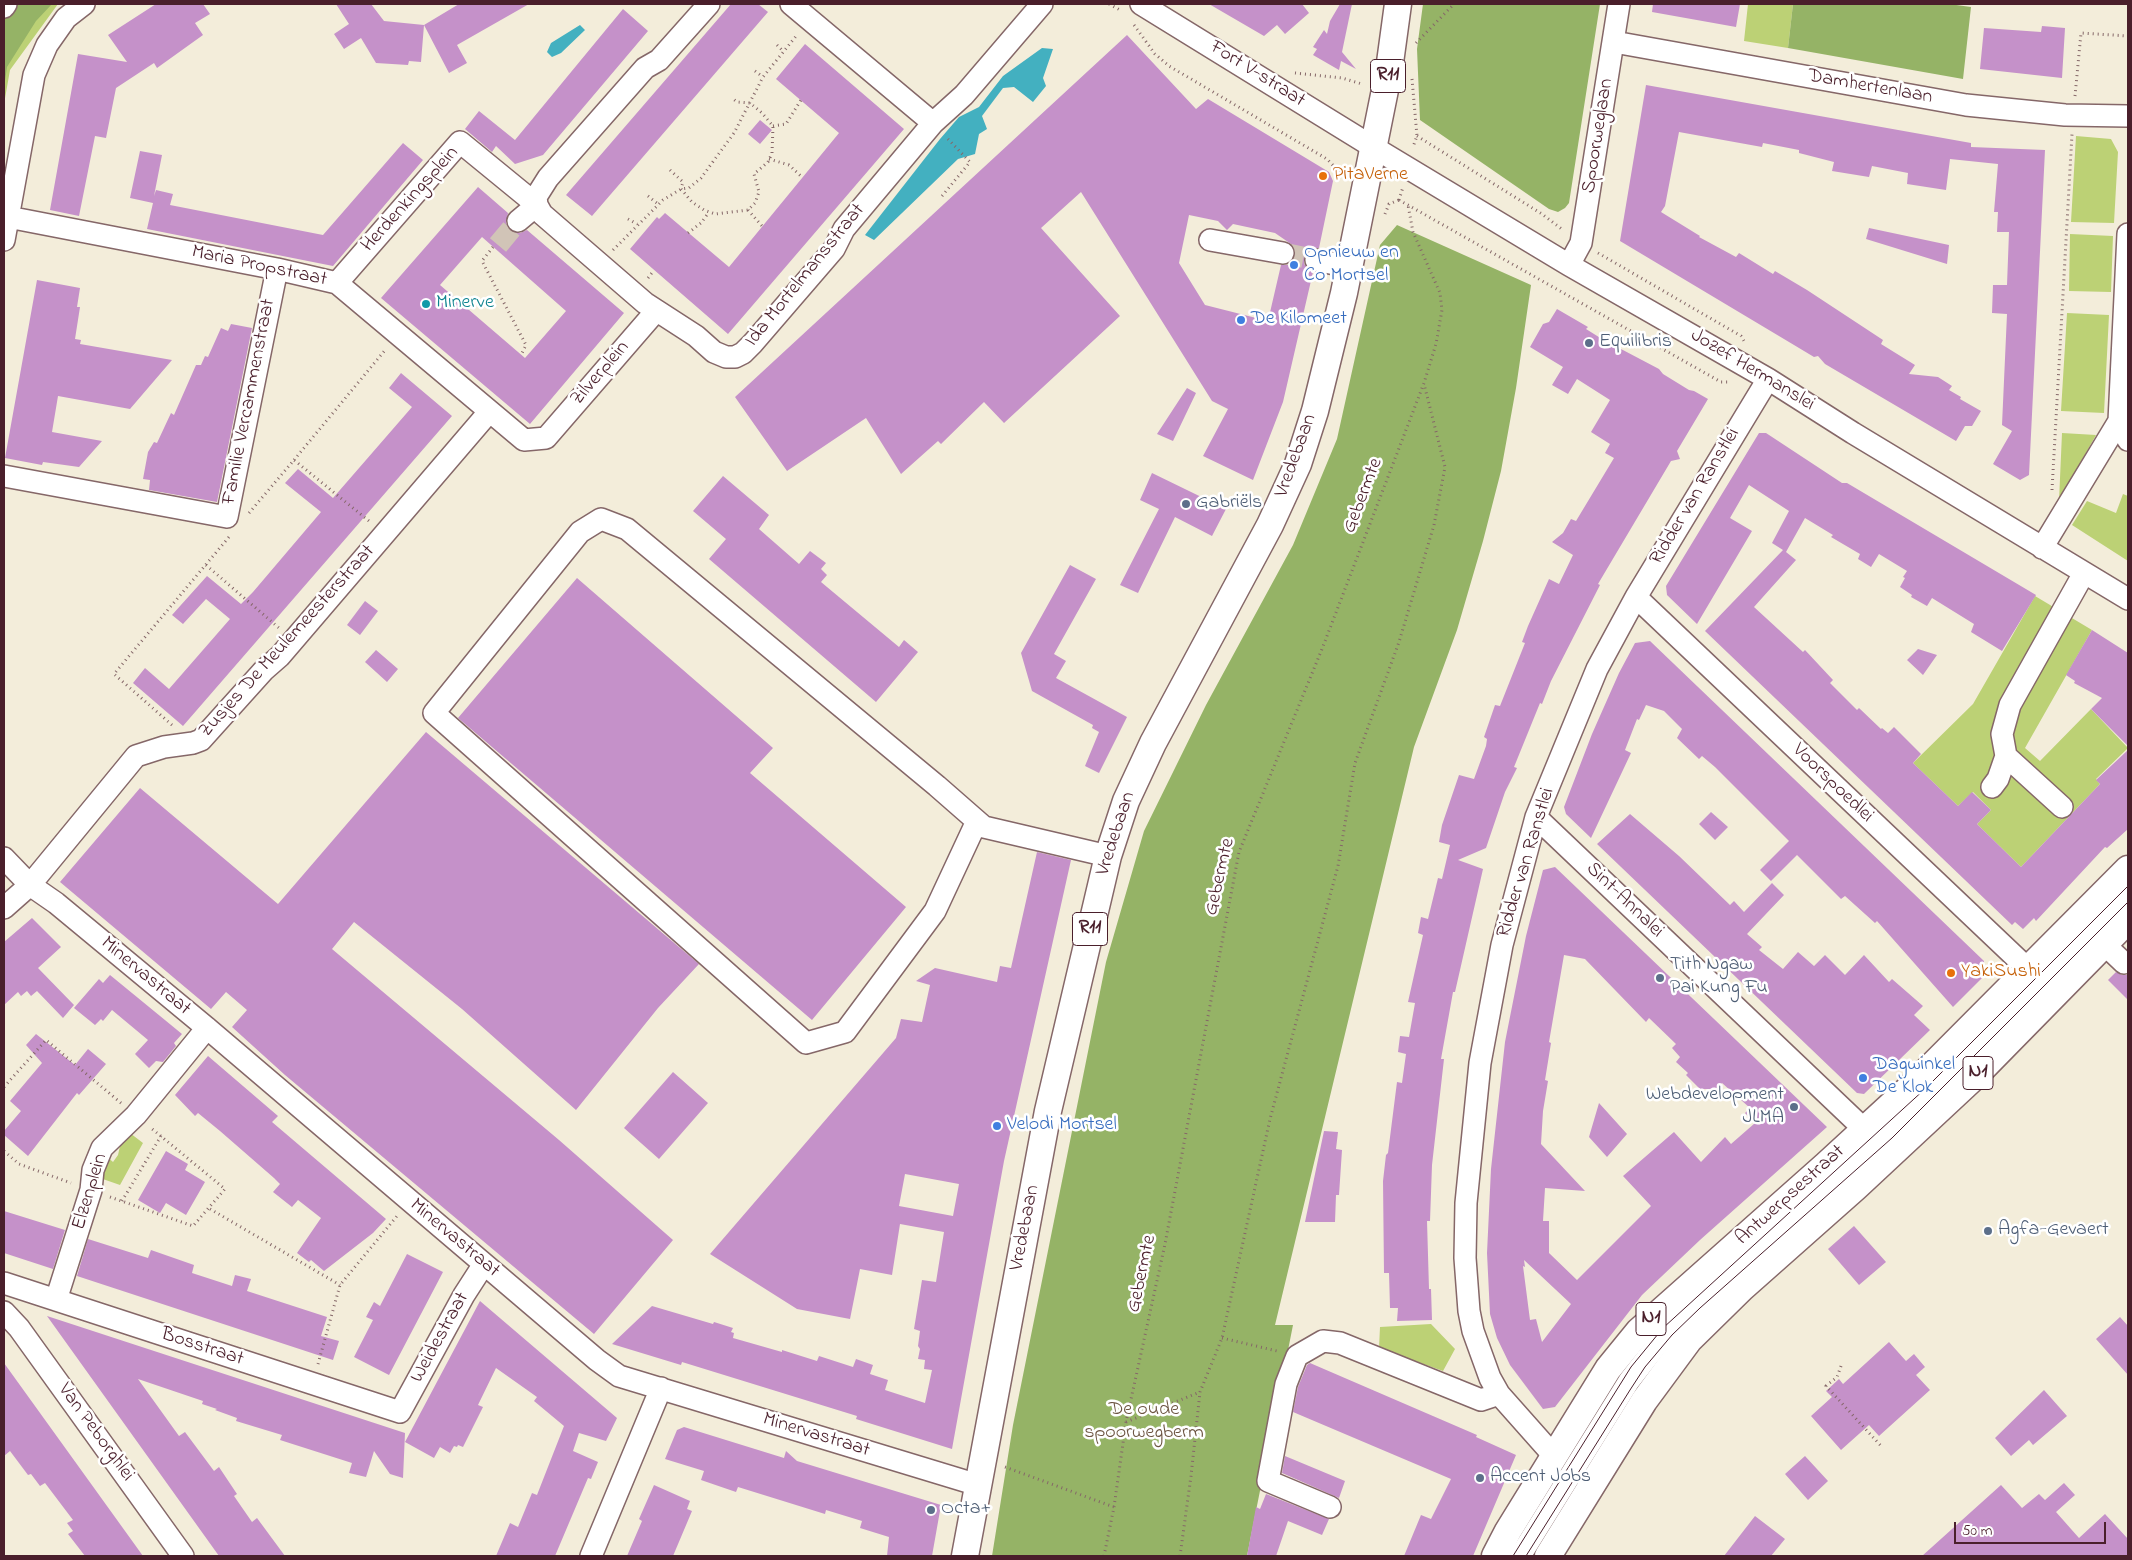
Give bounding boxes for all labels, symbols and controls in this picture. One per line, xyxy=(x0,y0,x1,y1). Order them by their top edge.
street label: Fort V-straat xyxy=(1205,36,1309,114)
road number: R11 xyxy=(1370,59,1406,92)
street label: Damhertenlaan xyxy=(1806,65,1934,111)
street label: Spoorweglaan xyxy=(1578,77,1620,195)
street label: Herdenkingsplein xyxy=(357,142,465,258)
place label: PitaVerne xyxy=(1333,164,1408,188)
marker: PitaVerne xyxy=(1317,170,1329,182)
street label: Ida Mortelmansstraat xyxy=(741,200,871,352)
street label: Maria Propstraat xyxy=(189,241,329,293)
place label: Opnieuw en Co Mortsel xyxy=(1304,242,1399,289)
marker: Opnieuw en Co Mortsel xyxy=(1288,259,1300,271)
place label: Minerve xyxy=(436,292,494,316)
street label: Familie Vercammenstraat xyxy=(218,297,282,507)
marker: Minerve xyxy=(420,298,432,310)
place label: De Kilomeet xyxy=(1251,308,1347,332)
marker: De Kilomeet xyxy=(1235,314,1247,326)
street label: Jozef Hermanslei xyxy=(1685,324,1819,418)
place label: Equilibris xyxy=(1599,331,1672,355)
street label: Zilverplein xyxy=(566,337,636,411)
marker: Equilibris xyxy=(1583,337,1595,349)
street label: Vredebaan xyxy=(1271,411,1323,501)
street label: Ridder van Ranstlei xyxy=(1646,424,1746,570)
street label: Gebermte xyxy=(1339,455,1389,537)
place label: Gabriëls xyxy=(1196,492,1262,516)
marker: Gabriëls xyxy=(1180,498,1192,510)
street label: Zusjes De Meulemeesterstraat xyxy=(195,541,381,743)
street label: Voorspoedlei xyxy=(1786,739,1878,829)
street label: Ridder van Ranstlei xyxy=(1493,785,1561,941)
street label: Vredebaan xyxy=(1092,789,1142,879)
street label: Gebermte xyxy=(1200,836,1242,918)
street label: Sint-Annalei xyxy=(1580,858,1668,944)
road number: R11 xyxy=(1072,912,1108,946)
street label: Minervastraat xyxy=(95,932,195,1022)
place label: Tith Ngaw Pai Kung Fu xyxy=(1670,954,1768,1001)
place label: YakiSushi xyxy=(1961,961,2041,985)
marker: YakiSushi xyxy=(1945,967,1957,979)
marker: Tith Ngaw Pai Kung Fu xyxy=(1654,972,1666,984)
place label: Dagwinkel De Klok xyxy=(1873,1054,1955,1101)
road number: N1 xyxy=(1963,1056,1993,1090)
marker: Dagwinkel De Klok xyxy=(1857,1072,1869,1084)
place label: Webdevelopment JLMA xyxy=(1646,1084,1784,1131)
marker: Webdevelopment JLMA xyxy=(1788,1101,1800,1113)
place label: Velodi Mortsel xyxy=(1007,1114,1117,1138)
marker: Velodi Mortsel xyxy=(991,1120,1003,1132)
street label: Antwerpsestraat xyxy=(1731,1141,1851,1251)
street label: Elzenplein xyxy=(68,1151,114,1233)
street label: Vredebaan xyxy=(1006,1183,1046,1273)
street label: Minervastraat xyxy=(404,1194,504,1284)
place label: Agfa-Gevaert xyxy=(1998,1219,2109,1243)
marker: Agfa-Gevaert xyxy=(1982,1225,1994,1237)
street label: Gebermte xyxy=(1123,1233,1163,1315)
street label: Weidestraat xyxy=(406,1289,476,1387)
road number: N1 xyxy=(1636,1302,1666,1336)
street label: Bosstraat xyxy=(158,1323,246,1373)
street label: Van Peborghlei xyxy=(51,1379,139,1487)
park label: De oude spoorwegberm xyxy=(1084,1399,1204,1446)
street label: Minervastraat xyxy=(760,1408,872,1464)
place label: Accent Jobs xyxy=(1490,1466,1591,1490)
marker: Accent Jobs xyxy=(1474,1472,1486,1484)
place label: Octa+ xyxy=(941,1498,991,1522)
marker: Octa+ xyxy=(925,1504,937,1516)
scale bar xyxy=(1957,1512,2110,1544)
text: 50 m xyxy=(1962,1520,1992,1542)

